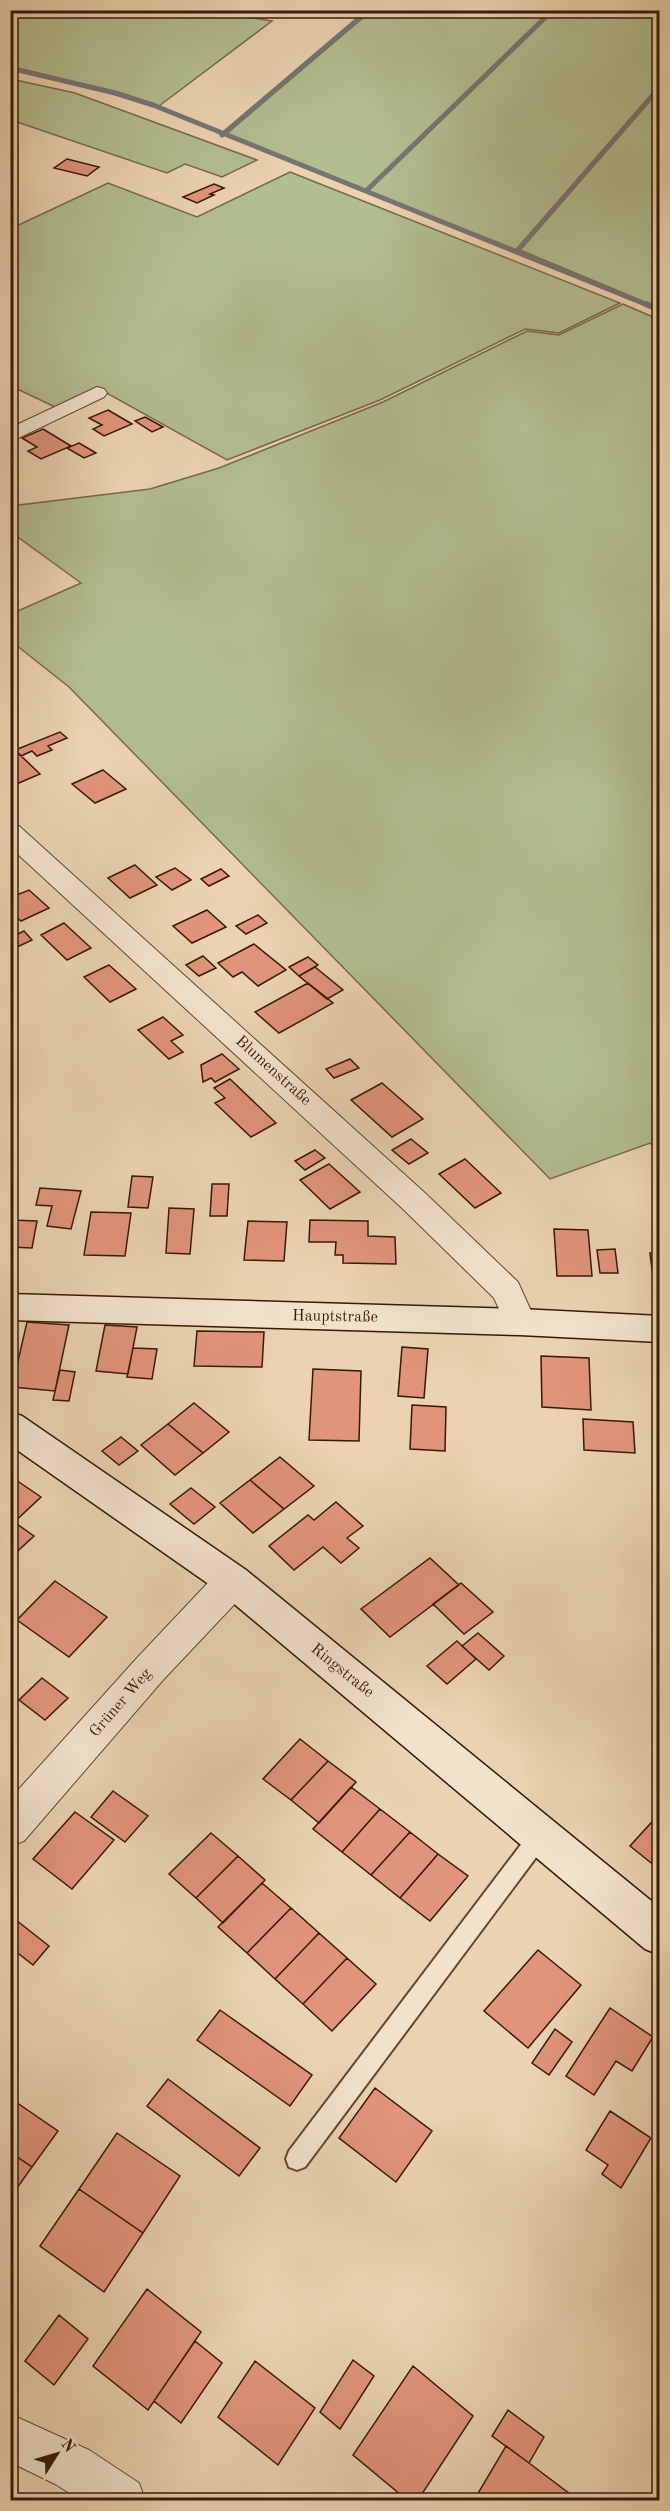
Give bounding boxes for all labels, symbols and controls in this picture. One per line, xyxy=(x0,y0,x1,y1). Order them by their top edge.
street label: Blumenstraße xyxy=(232,1033,314,1109)
street label: Hauptstraße xyxy=(292,1308,378,1326)
street label: Ringstraße xyxy=(307,1641,377,1701)
street label: Grüner Weg xyxy=(87,1665,155,1740)
north arrow xyxy=(27,2424,87,2484)
text: N xyxy=(57,2436,78,2456)

